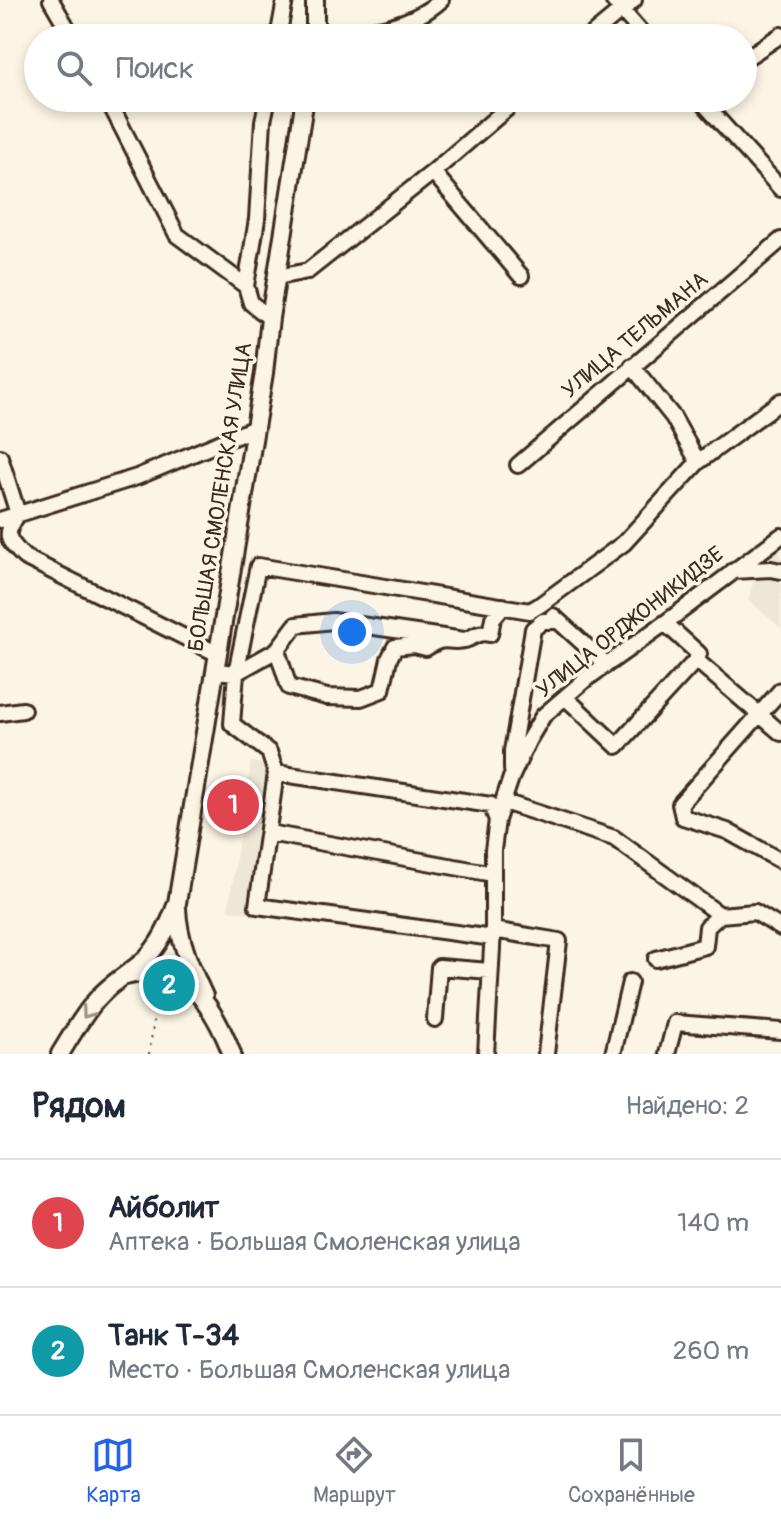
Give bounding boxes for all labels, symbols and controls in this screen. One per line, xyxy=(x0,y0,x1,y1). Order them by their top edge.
search box xyxy=(24,24,757,112)
icon: search xyxy=(52,46,96,90)
text: Поиск xyxy=(116,50,194,87)
street label: УЛИЦА ТЕЛЬМАНА xyxy=(556,266,714,404)
street label: БОЛЬШАЯ СМОЛЕНСКАЯ УЛИЦА xyxy=(182,340,258,654)
street label: УЛИЦА ОРДЖОНИКИДЗЕ xyxy=(531,540,729,704)
your location xyxy=(332,612,372,652)
pin: 1 xyxy=(207,775,259,835)
pin: 2 xyxy=(143,955,195,1015)
one-way arrow xyxy=(82,1004,97,1019)
text: Рядом xyxy=(32,1085,126,1128)
text: Найдено: 2 xyxy=(625,1090,749,1122)
text: Айболит xyxy=(108,1189,219,1226)
text: 1 xyxy=(53,1207,63,1239)
text: 140 m xyxy=(677,1207,749,1239)
text: Аптека · Большая Смоленская улица xyxy=(108,1226,521,1258)
text: Танк Т-34 xyxy=(108,1317,239,1354)
text: 2 xyxy=(51,1335,65,1367)
text: 260 m xyxy=(673,1335,749,1367)
text: Место · Большая Смоленская улица xyxy=(108,1354,510,1386)
tab: Карта xyxy=(86,1433,141,1509)
tab: Маршрут xyxy=(313,1433,396,1509)
tab: Сохранённые xyxy=(568,1433,695,1509)

